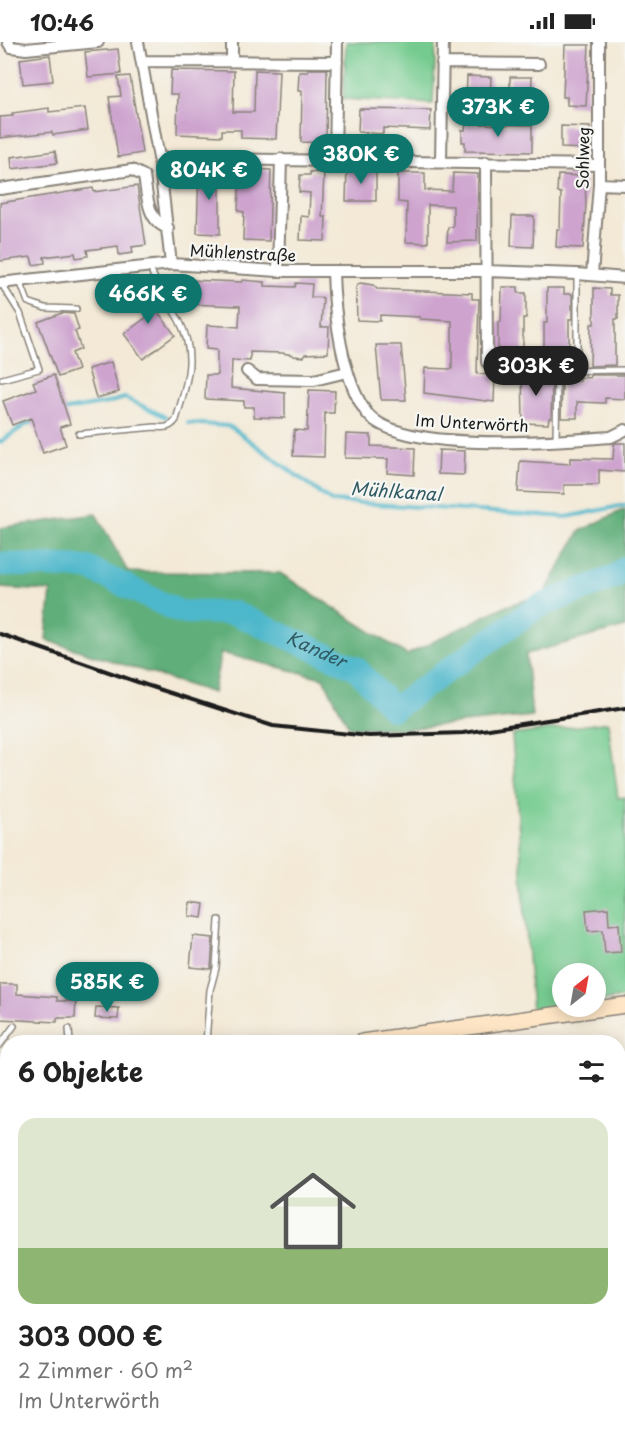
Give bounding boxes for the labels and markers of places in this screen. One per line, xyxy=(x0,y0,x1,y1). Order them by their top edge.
pin: 373K € xyxy=(449,87,547,138)
pin: 380K € xyxy=(312,134,410,185)
pin: 804K € xyxy=(160,150,258,201)
pin: 466K € xyxy=(99,274,197,325)
pin: 303K € xyxy=(487,346,585,397)
pin: 585K € xyxy=(58,962,156,1013)

